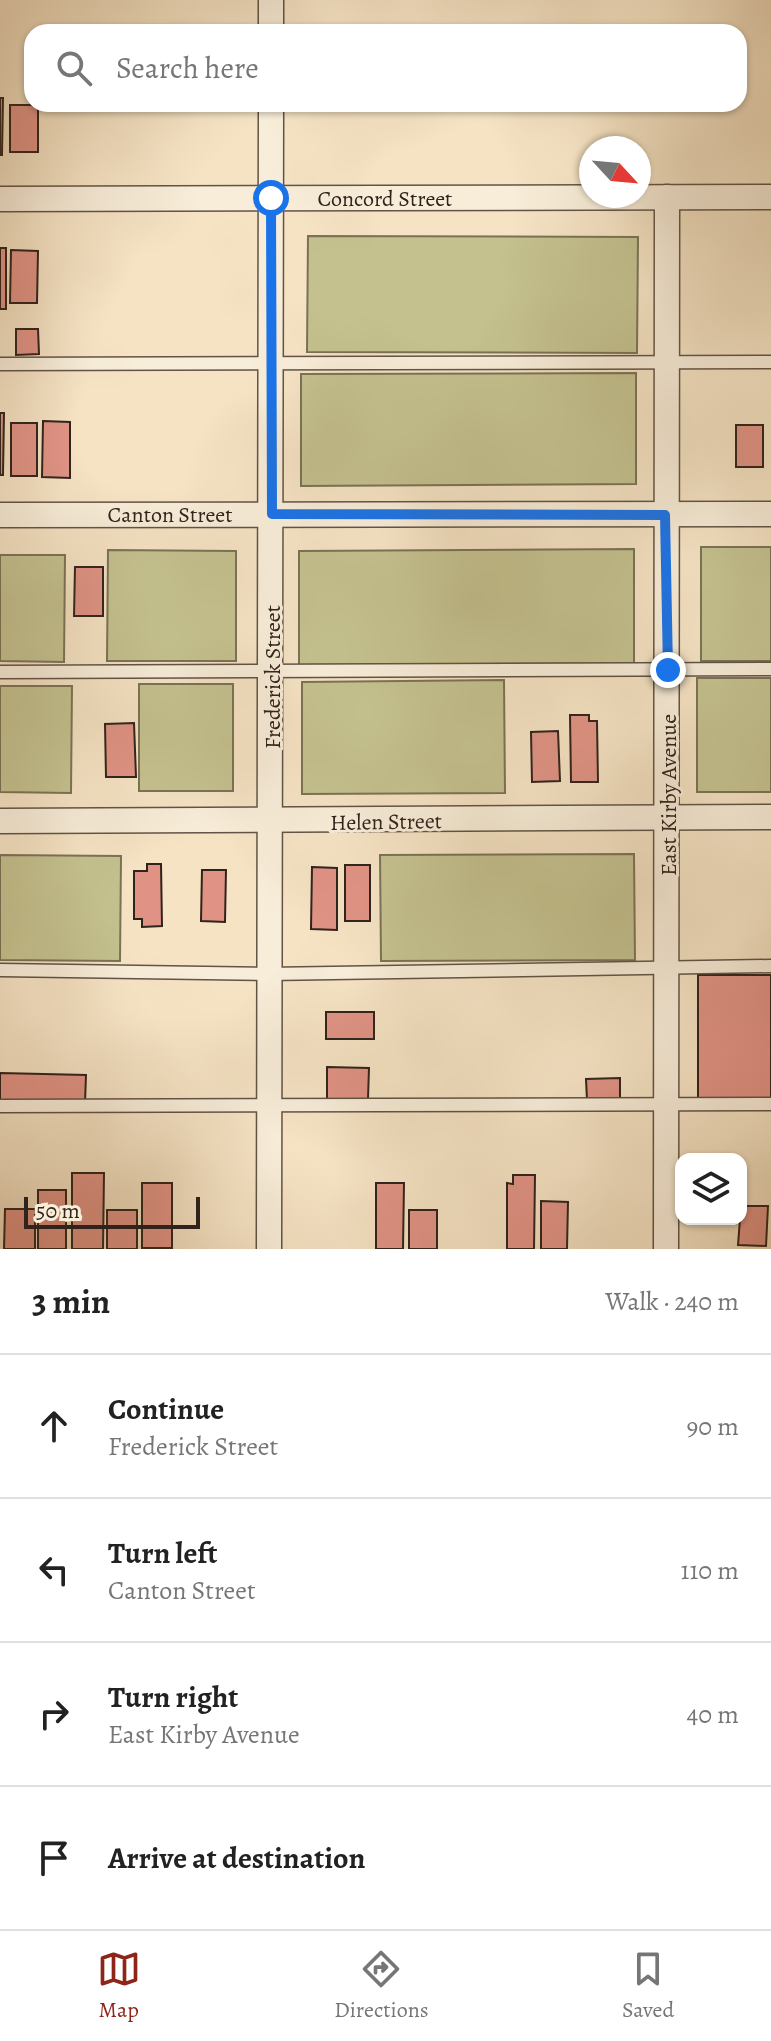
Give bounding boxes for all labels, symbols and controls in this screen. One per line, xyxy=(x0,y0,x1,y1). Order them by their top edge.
search box xyxy=(24,24,747,112)
icon: search xyxy=(52,46,96,90)
text: Search here xyxy=(116,48,259,88)
north arrow xyxy=(579,136,651,208)
route start xyxy=(253,180,289,216)
street label: Concord Street xyxy=(318,184,452,214)
street label: Canton Street xyxy=(108,500,232,530)
street label: Frederick Street xyxy=(258,605,288,749)
route end xyxy=(650,652,686,688)
street label: East Kirby Avenue xyxy=(654,714,684,876)
street label: Helen Street xyxy=(330,806,442,838)
map controls xyxy=(675,1153,747,1225)
button: layers xyxy=(675,1153,747,1225)
scale bar xyxy=(24,1193,200,1229)
text: 50 m xyxy=(36,1196,80,1226)
text: 3 min xyxy=(32,1278,110,1325)
text: Walk · 240 m xyxy=(605,1284,739,1319)
text: Continue xyxy=(108,1389,224,1429)
icon: ahead xyxy=(32,1404,76,1448)
text: 90 m xyxy=(687,1409,739,1444)
text: Frederick Street xyxy=(108,1429,278,1464)
text: Turn left xyxy=(108,1533,217,1573)
icon: left xyxy=(32,1548,76,1592)
text: 110 m xyxy=(681,1553,739,1588)
text: Canton Street xyxy=(108,1573,256,1608)
text: Turn right xyxy=(108,1677,238,1717)
icon: right xyxy=(32,1692,76,1736)
text: 40 m xyxy=(687,1697,739,1732)
text: East Kirby Avenue xyxy=(108,1717,300,1752)
icon: arrive xyxy=(32,1836,76,1880)
text: Arrive at destination xyxy=(108,1838,365,1878)
tab: Map xyxy=(97,1947,141,2025)
tab: Directions xyxy=(334,1947,429,2025)
tab: Saved xyxy=(622,1947,674,2025)

